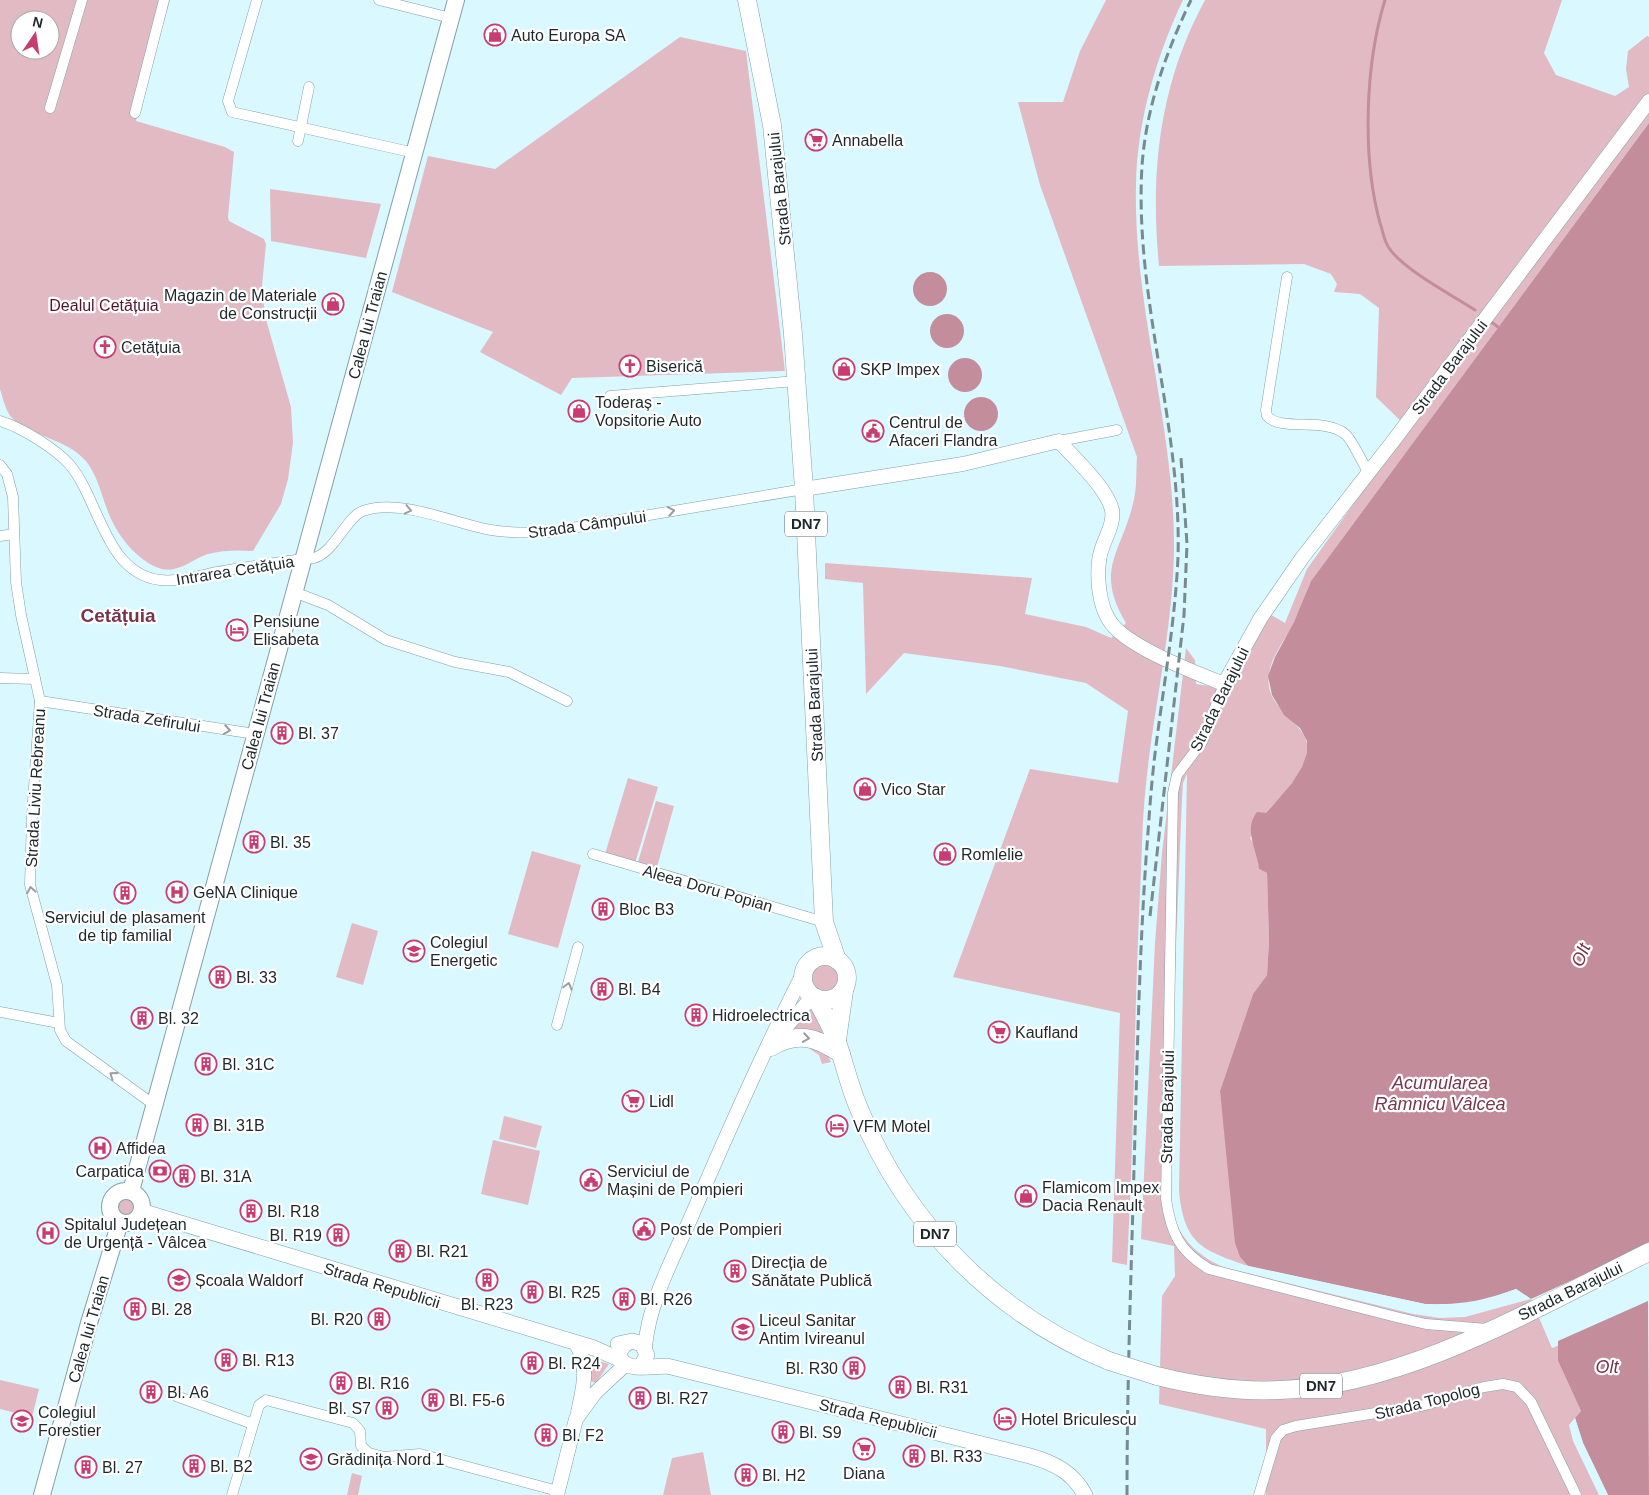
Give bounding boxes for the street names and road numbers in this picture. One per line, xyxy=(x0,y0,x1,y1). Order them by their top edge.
street label: Strada Barajului xyxy=(765,131,794,246)
street label: Calea lui Traian xyxy=(345,269,390,381)
street label: Strada Barajului xyxy=(1408,317,1490,418)
street label: Strada Câmpului xyxy=(527,508,647,541)
road number: DN7 xyxy=(785,512,827,536)
street label: Intrarea Cetățuia xyxy=(175,553,295,588)
street label: Strada Barajului xyxy=(1187,644,1252,754)
street label: Strada Barajului xyxy=(803,648,826,762)
street label: Calea lui Traian xyxy=(238,660,283,772)
street label: Strada Zefirului xyxy=(92,702,202,735)
street label: Strada Liviu Rebreanu xyxy=(23,708,48,868)
street label: Aleea Doru Popian xyxy=(641,862,775,915)
street label: Strada Barajului xyxy=(1158,1050,1177,1164)
road number: DN7 xyxy=(914,1222,956,1246)
street label: Strada Barajului xyxy=(1515,1259,1625,1324)
street label: Strada Republicii xyxy=(322,1260,442,1311)
street label: Calea lui Traian xyxy=(65,1273,112,1385)
road number: DN7 xyxy=(1300,1374,1342,1398)
street label: Strada Topolog xyxy=(1373,1380,1481,1423)
street label: Strada Republicii xyxy=(817,1396,939,1441)

